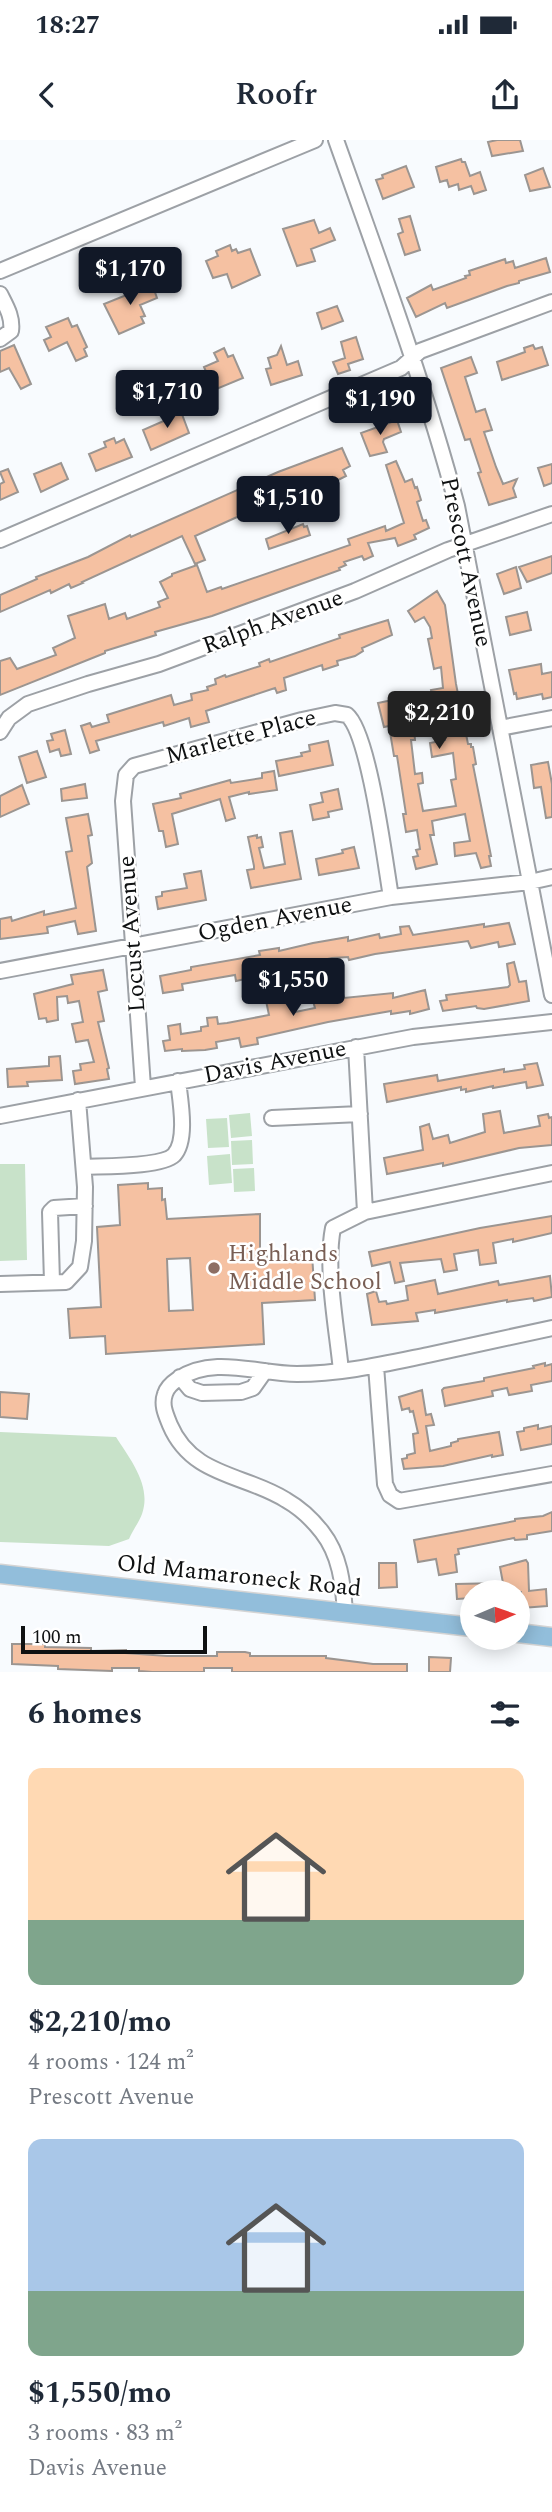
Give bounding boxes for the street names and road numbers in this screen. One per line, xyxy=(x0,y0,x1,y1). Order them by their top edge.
street label: Prescott Avenue xyxy=(430,474,502,650)
street label: Ralph Avenue xyxy=(198,580,348,664)
street label: Marlette Place xyxy=(162,700,320,774)
street label: Locust Avenue xyxy=(109,854,155,1014)
street label: Ogden Avenue xyxy=(195,886,355,952)
street label: Davis Avenue xyxy=(200,1031,350,1093)
street label: Old Mamaroneck Road xyxy=(115,1545,363,1607)

